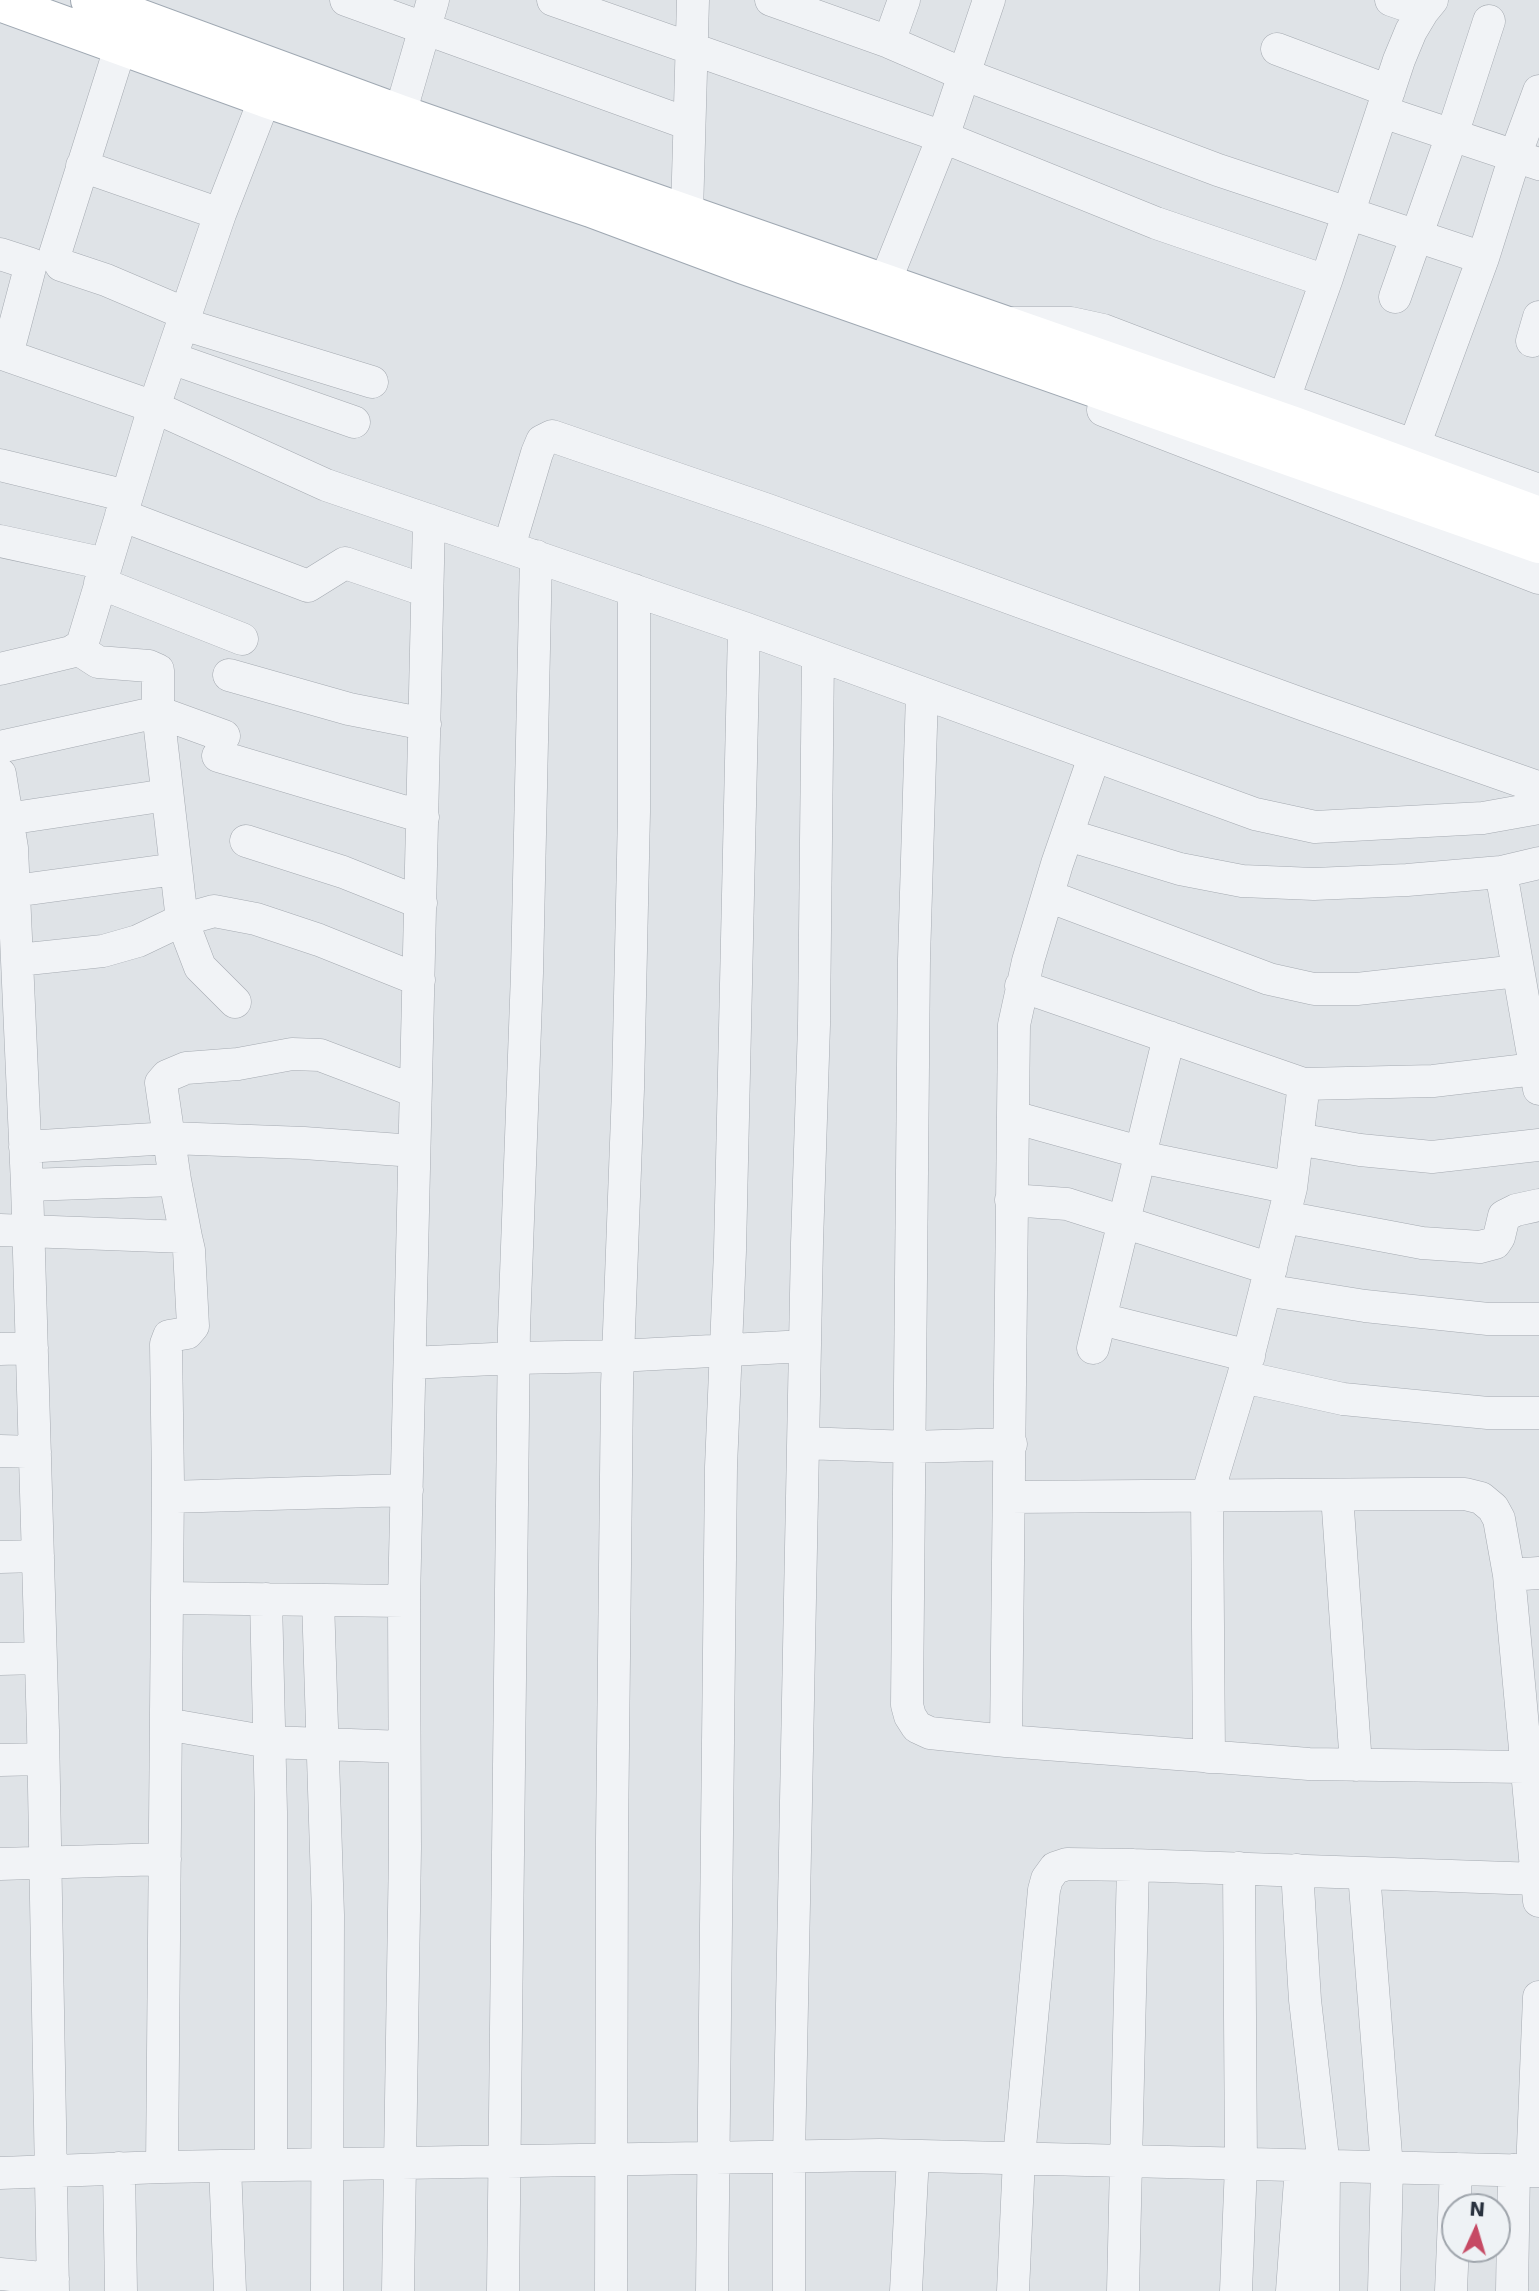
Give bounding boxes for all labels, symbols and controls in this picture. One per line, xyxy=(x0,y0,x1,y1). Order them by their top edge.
north arrow xyxy=(1441,2193,1511,2263)
text: N xyxy=(1469,2198,1486,2221)

